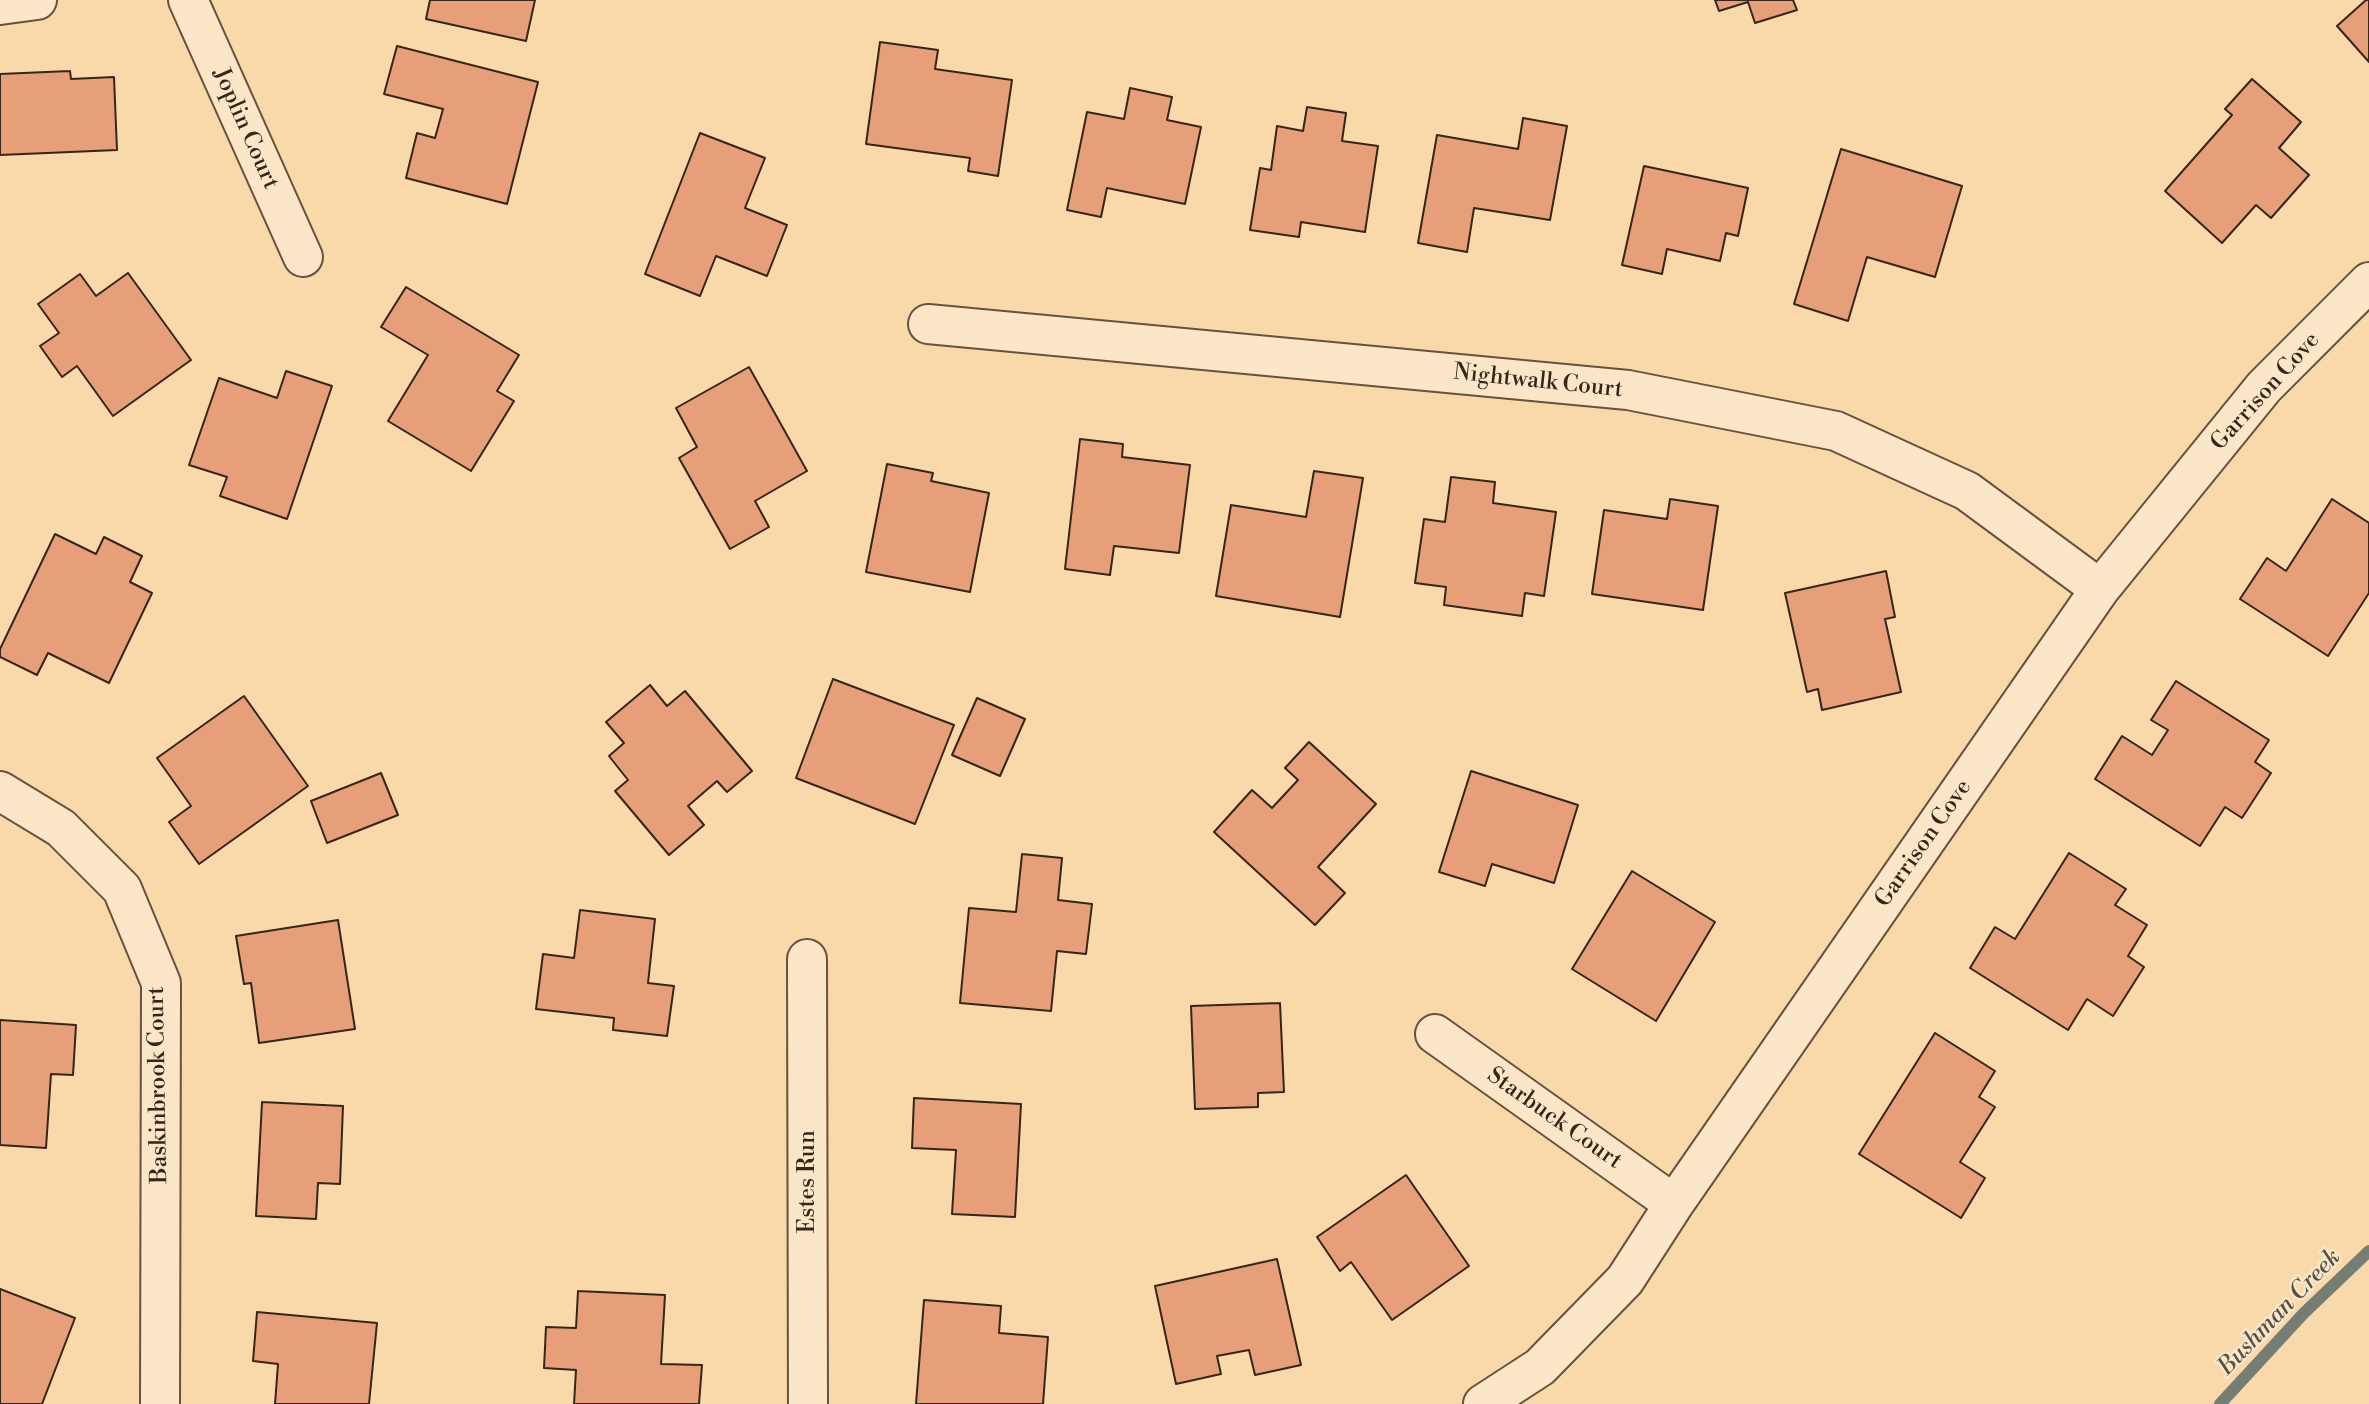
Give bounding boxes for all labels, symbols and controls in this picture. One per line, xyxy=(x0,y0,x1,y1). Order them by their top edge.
street label: Joplin Court xyxy=(206,64,284,194)
street label: Garrison Cove xyxy=(2206,327,2326,457)
street label: Nightwalk Court xyxy=(1452,359,1624,405)
street label: Garrison Cove xyxy=(1870,775,1978,913)
street label: Baskinbrook Court xyxy=(143,986,175,1184)
street label: Starbuck Court xyxy=(1481,1062,1627,1176)
street label: Estes Run xyxy=(794,1130,822,1234)
water label: Bushman Creek xyxy=(2212,1244,2348,1382)

